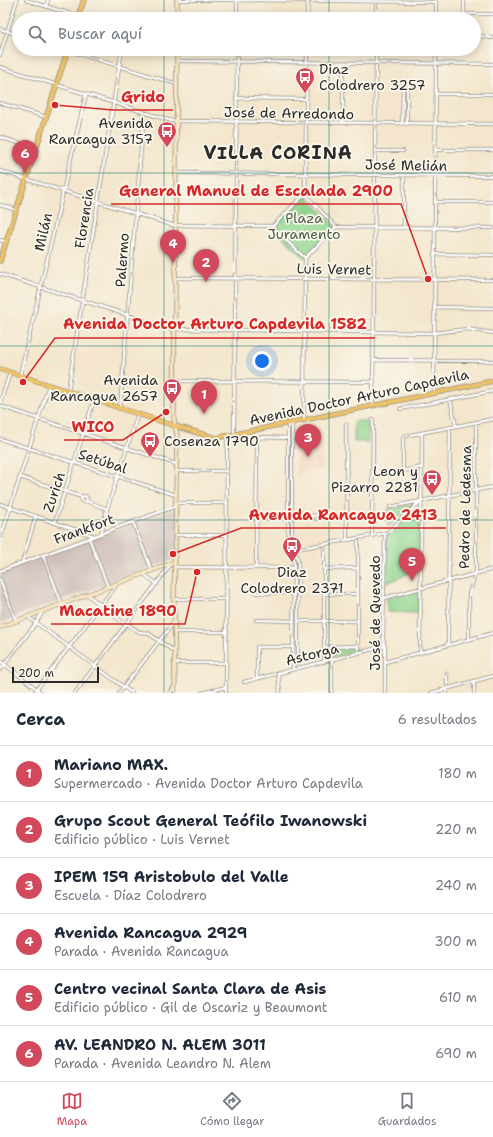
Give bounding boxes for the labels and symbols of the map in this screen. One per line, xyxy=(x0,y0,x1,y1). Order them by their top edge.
place label: Diaz Colodrero 3257 xyxy=(319,60,426,94)
bus stop icon: Diaz Colodrero 3257 xyxy=(294,66,316,94)
callout: Grido xyxy=(113,83,173,110)
text: Grido xyxy=(121,87,165,107)
street label: José de Arredondo xyxy=(224,103,354,123)
place label: Avenida Rancagua 3157 xyxy=(49,114,153,148)
bus stop icon: Avenida Rancagua 3157 xyxy=(156,120,178,148)
pin: 6 xyxy=(12,140,38,173)
district label: VILLA CORINA xyxy=(203,141,353,165)
street label: José Melián xyxy=(365,155,448,175)
callout: General Manuel de Escalada 2900 xyxy=(111,177,401,204)
text: General Manuel de Escalada 2900 xyxy=(119,181,393,201)
street label: Florencia xyxy=(70,186,98,250)
park label: Plaza Juramento xyxy=(267,209,341,243)
street label: Milán xyxy=(30,211,56,253)
pin: 4 xyxy=(160,230,186,263)
street label: Palermo xyxy=(111,232,133,288)
pin: 2 xyxy=(193,249,219,282)
street label: Luis Vernet xyxy=(296,259,372,279)
callout: Avenida Doctor Arturo Capdevila 1582 xyxy=(55,311,375,338)
text: Avenida Doctor Arturo Capdevila 1582 xyxy=(63,314,368,334)
your location xyxy=(252,351,272,371)
street label: Avenida Doctor Arturo Capdevila xyxy=(248,365,471,429)
place label: Avenida Rancagua 2657 xyxy=(50,371,158,405)
bus stop icon: Avenida Rancagua 2657 xyxy=(161,377,183,405)
pin: 1 xyxy=(191,381,217,414)
callout: WICO xyxy=(64,413,123,440)
text: WICO xyxy=(72,417,114,437)
pin: 3 xyxy=(295,424,321,457)
bus stop icon: Cosenza 1790 xyxy=(139,430,161,458)
place label: Cosenza 1790 xyxy=(164,432,259,450)
street label: Setúbal xyxy=(76,445,130,478)
street label: Pedro de Ledesma xyxy=(455,445,475,569)
place label: Leon y Pizarro 2281 xyxy=(331,462,418,496)
bus stop icon: Leon y Pizarro 2281 xyxy=(421,468,443,496)
street label: Zurich xyxy=(39,470,69,514)
callout: Avenida Rancagua 2413 xyxy=(241,501,446,528)
text: Avenida Rancagua 2413 xyxy=(248,505,438,525)
street label: Frankfort xyxy=(51,510,117,548)
bus stop icon: Diaz Colodrero 2371 xyxy=(281,535,303,563)
pin: 5 xyxy=(399,548,425,581)
street label: José de Quevedo xyxy=(366,555,384,671)
place label: Diaz Colodrero 2371 xyxy=(240,563,344,597)
callout: Macatine 1890 xyxy=(51,597,185,624)
text: Macatine 1890 xyxy=(59,601,177,621)
street label: Astorga xyxy=(284,639,341,669)
scale bar xyxy=(12,665,99,684)

